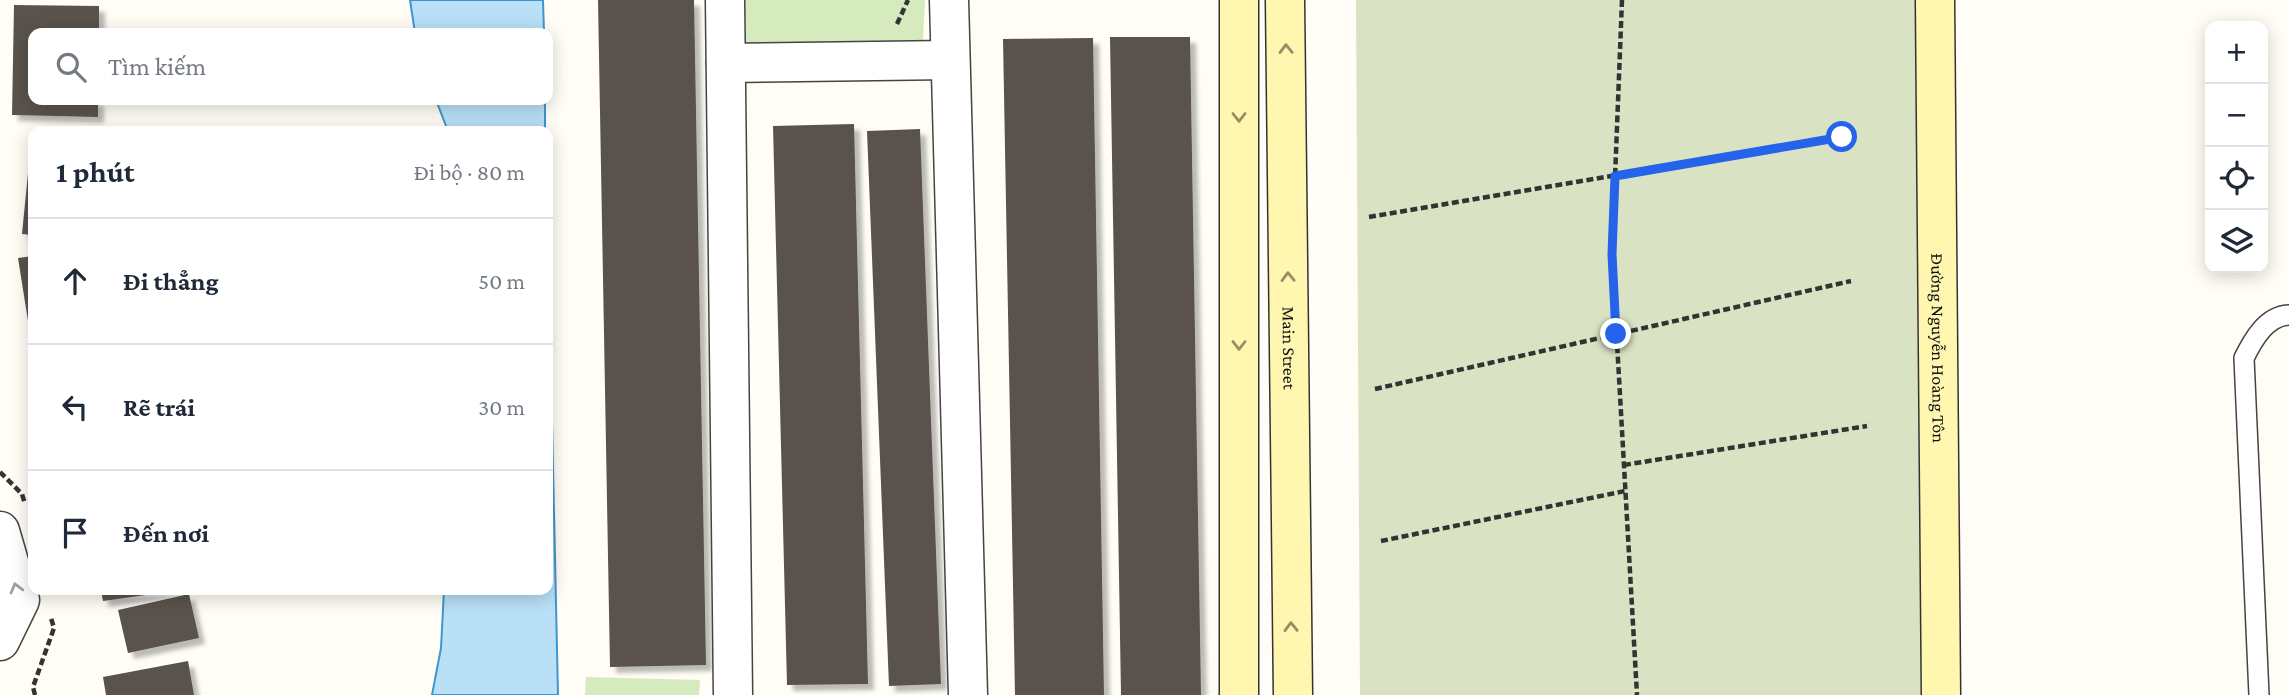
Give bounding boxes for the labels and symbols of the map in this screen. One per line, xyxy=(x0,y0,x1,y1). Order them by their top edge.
one-way arrow xyxy=(1278,44,1294,54)
one-way arrow xyxy=(1231,112,1247,123)
route start xyxy=(1826,121,1857,152)
street label: Đường Nguyễn Hoàng Tôn xyxy=(1927,253,1949,443)
one-way arrow xyxy=(1280,271,1296,282)
street label: Main Street xyxy=(1279,306,1299,391)
route end xyxy=(1600,318,1631,349)
one-way arrow xyxy=(1231,340,1247,350)
one-way arrow xyxy=(10,582,24,594)
one-way arrow xyxy=(1283,621,1299,632)

